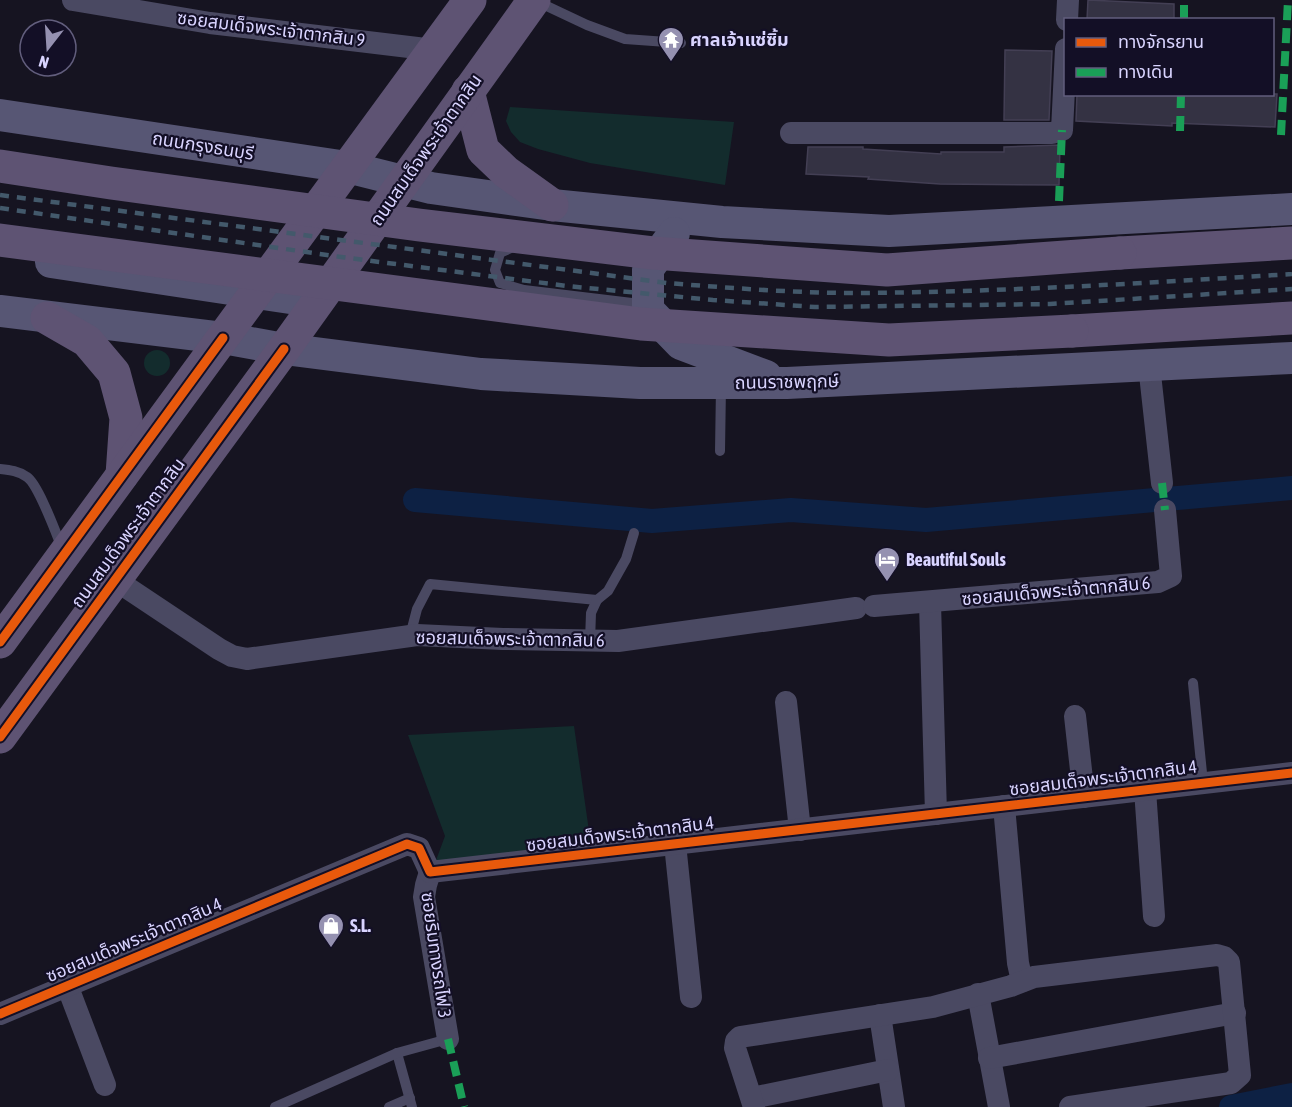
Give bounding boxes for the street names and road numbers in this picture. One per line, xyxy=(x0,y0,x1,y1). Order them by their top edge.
street label: ซอยสมเด็จพระเจ้าตากสิน 9 xyxy=(176,7,366,50)
street label: ถนนสมเด็จพระเจ้าตากสิน xyxy=(365,70,486,229)
street label: ถนนกรุงธนบุรี xyxy=(151,127,256,165)
street label: ถนนราชพฤกษ์ xyxy=(735,370,839,393)
street label: ถนนสมเด็จพระเจ้าตากสิน xyxy=(66,454,189,612)
street label: ซอยสมเด็จพระเจ้าตากสิน 6 xyxy=(961,572,1151,609)
street label: ซอยสมเด็จพระเจ้าตากสิน 6 xyxy=(415,626,605,651)
street label: ซอยสมเด็จพระเจ้าตากสิน 4 xyxy=(1008,756,1198,799)
street label: ซอยสมเด็จพระเจ้าตากสิน 4 xyxy=(525,812,715,855)
street label: ซอยริมทางรถไฟ 3 xyxy=(417,891,456,1019)
street label: ซอยสมเด็จพระเจ้าตากสิน 4 xyxy=(43,893,225,986)

